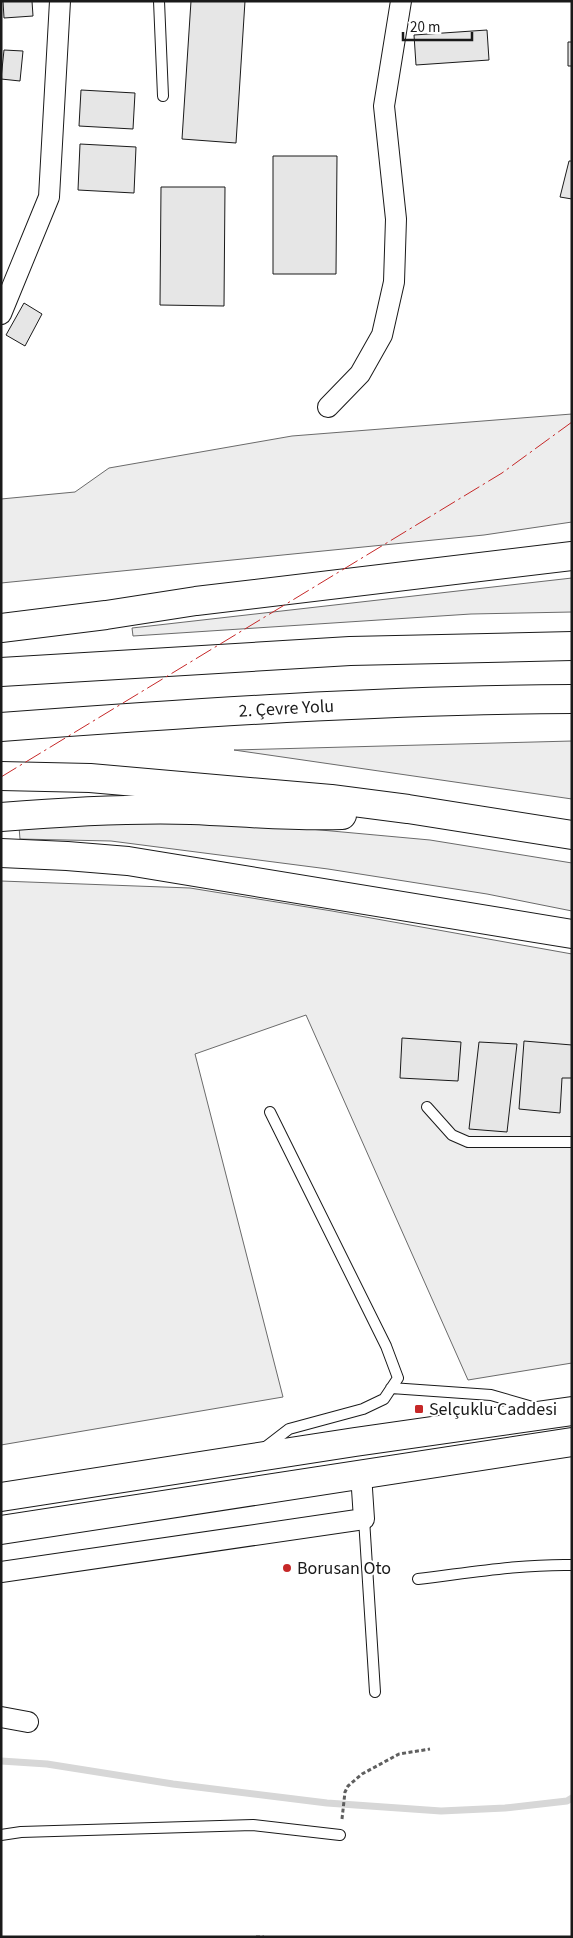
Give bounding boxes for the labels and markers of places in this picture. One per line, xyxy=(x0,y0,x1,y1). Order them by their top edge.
place label: Selçuklu Caddesi xyxy=(429,1397,557,1422)
marker: Selçuklu Caddesi xyxy=(413,1403,425,1415)
place label: Borusan Oto xyxy=(297,1556,391,1581)
marker: Borusan Oto xyxy=(281,1562,293,1574)

